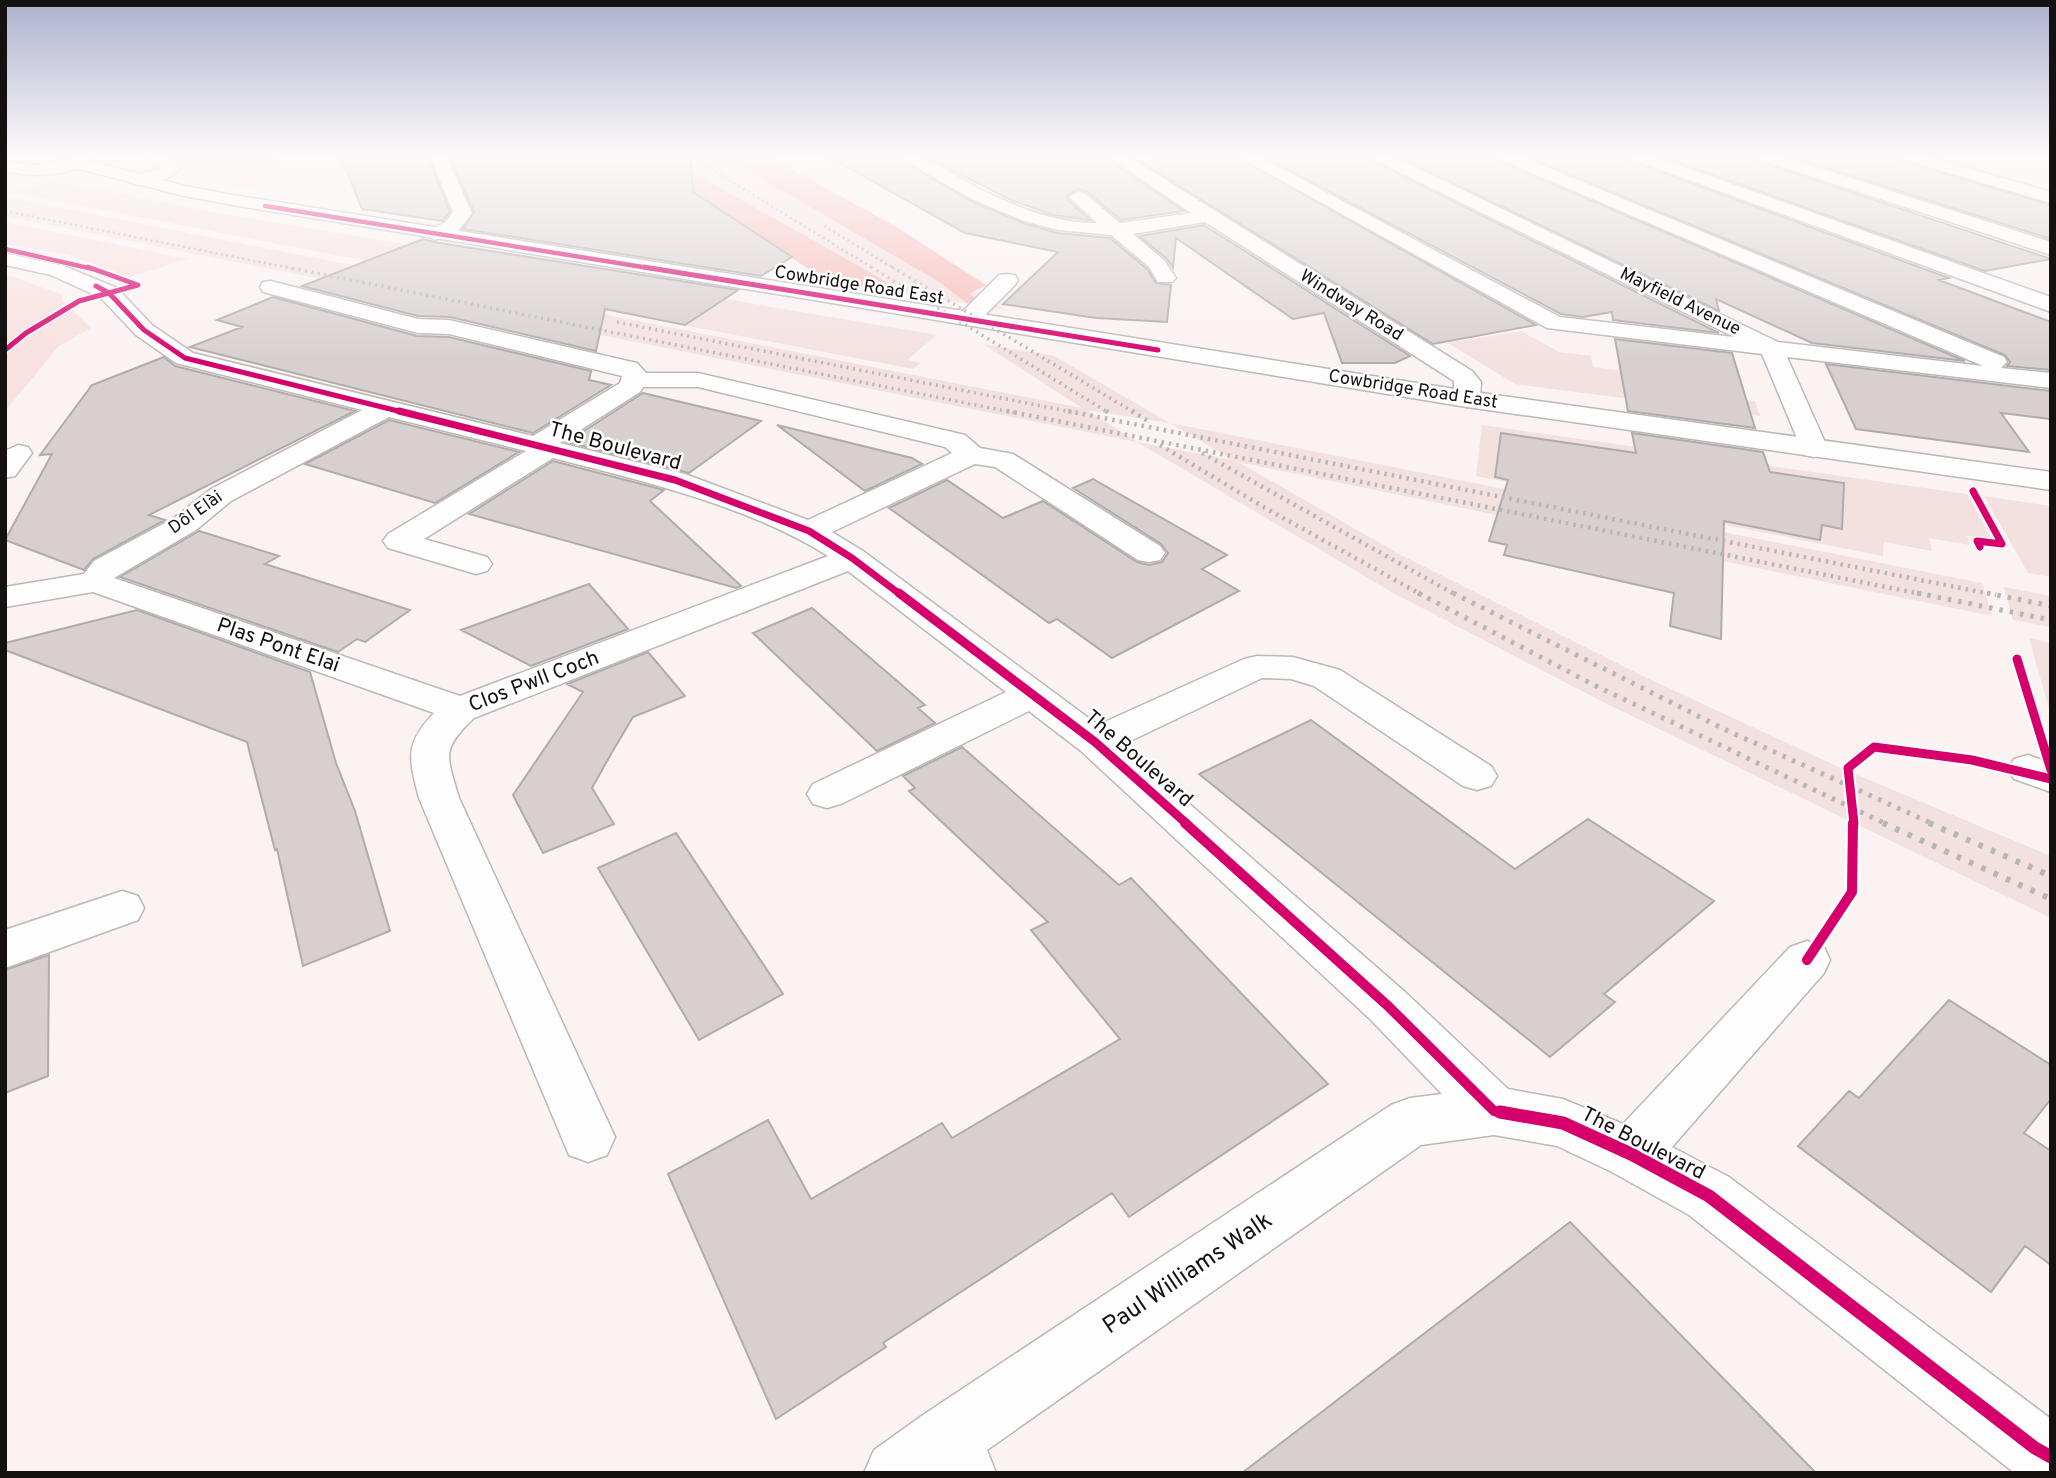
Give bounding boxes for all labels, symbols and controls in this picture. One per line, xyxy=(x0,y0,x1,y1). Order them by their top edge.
street label: Cowbridge Road East xyxy=(773,261,945,311)
street label: Mayfield Avenue xyxy=(1616,263,1744,341)
street label: Windway Road xyxy=(1295,265,1407,347)
street label: Cowbridge Road East xyxy=(1327,365,1499,415)
street label: The Boulevard xyxy=(546,416,684,478)
street label: Dôl Elài xyxy=(164,486,228,540)
street label: Plas Pont Elai xyxy=(213,612,343,680)
street label: Clos Pwll Coch xyxy=(465,645,603,719)
street label: The Boulevard xyxy=(1078,704,1198,814)
street label: The Boulevard xyxy=(1576,1101,1710,1187)
street label: Paul Williams Walk xyxy=(1098,1206,1278,1342)

